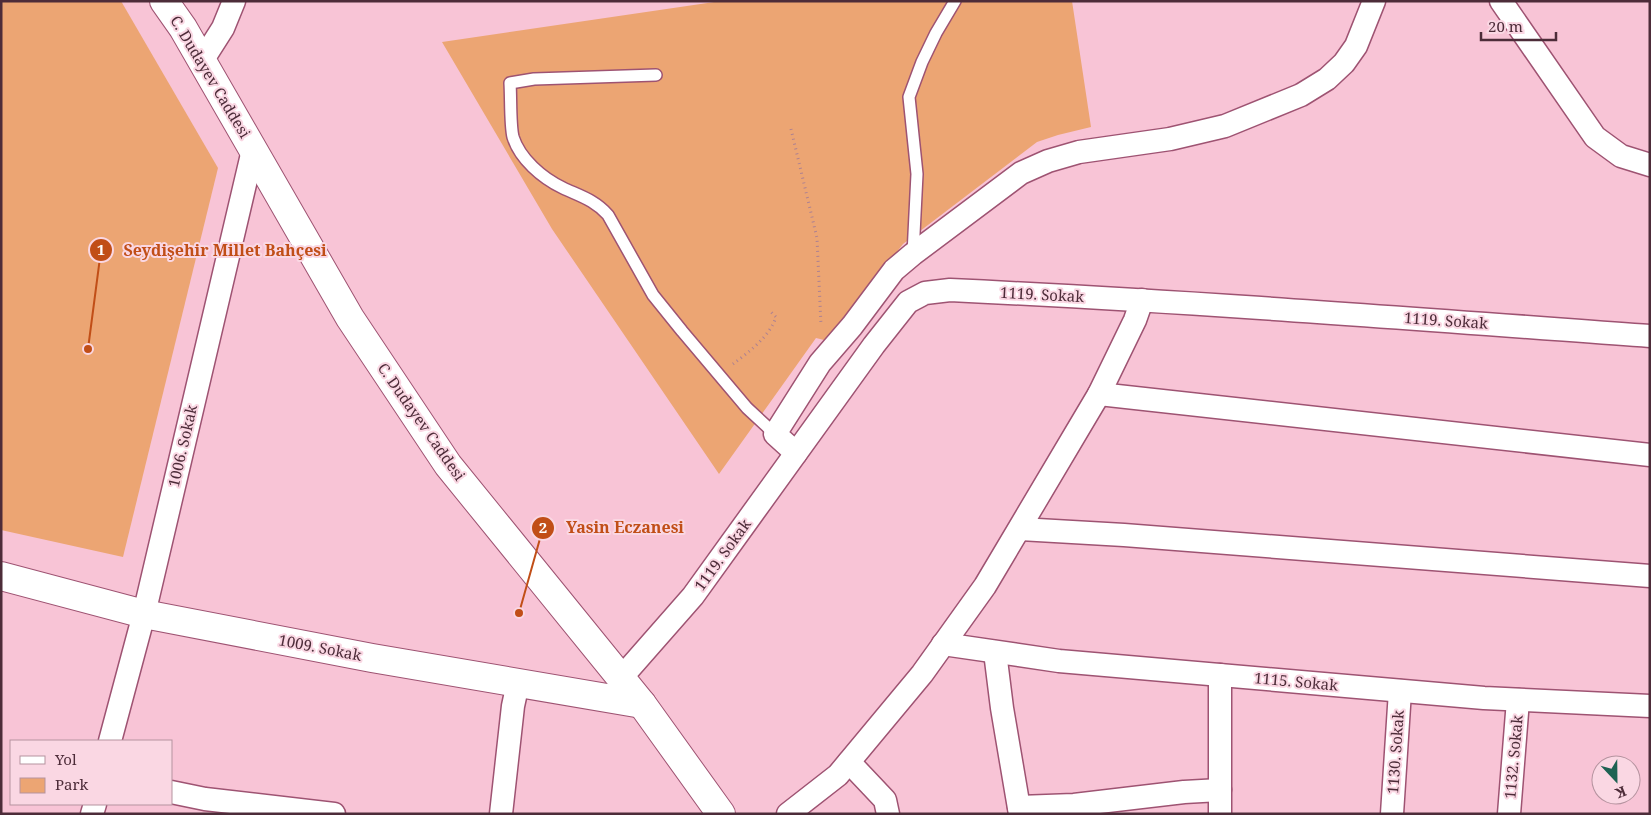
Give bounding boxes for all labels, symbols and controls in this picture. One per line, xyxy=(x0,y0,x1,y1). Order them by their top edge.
scale bar xyxy=(1481,10,1556,42)
street label: C. Dudayev Caddesi xyxy=(166,12,255,142)
text: 20 m xyxy=(1488,16,1523,36)
callout: Seydişehir Millet Bahçesi xyxy=(88,235,337,266)
text: 1 xyxy=(97,239,105,259)
text: Seydişehir Millet Bahçesi xyxy=(123,239,327,261)
street label: 1119. Sokak xyxy=(1000,282,1085,306)
street label: 1119. Sokak xyxy=(1403,307,1489,333)
street label: C. Dudayev Caddesi xyxy=(374,359,470,484)
street label: 1006. Sokak xyxy=(163,402,201,489)
callout: Yasin Eczanesi xyxy=(531,512,694,543)
street label: 1119. Sokak xyxy=(689,514,755,594)
text: Yasin Eczanesi xyxy=(566,516,684,538)
text: 2 xyxy=(539,517,547,537)
street label: 1009. Sokak xyxy=(277,629,364,665)
street label: 1115. Sokak xyxy=(1253,667,1339,695)
street label: 1130. Sokak xyxy=(1382,709,1408,795)
street label: 1132. Sokak xyxy=(1499,714,1527,800)
legend xyxy=(10,740,172,805)
text: Yol xyxy=(54,749,77,769)
north arrow xyxy=(1591,755,1641,805)
text: Park xyxy=(55,774,89,794)
text: K xyxy=(1612,782,1629,804)

